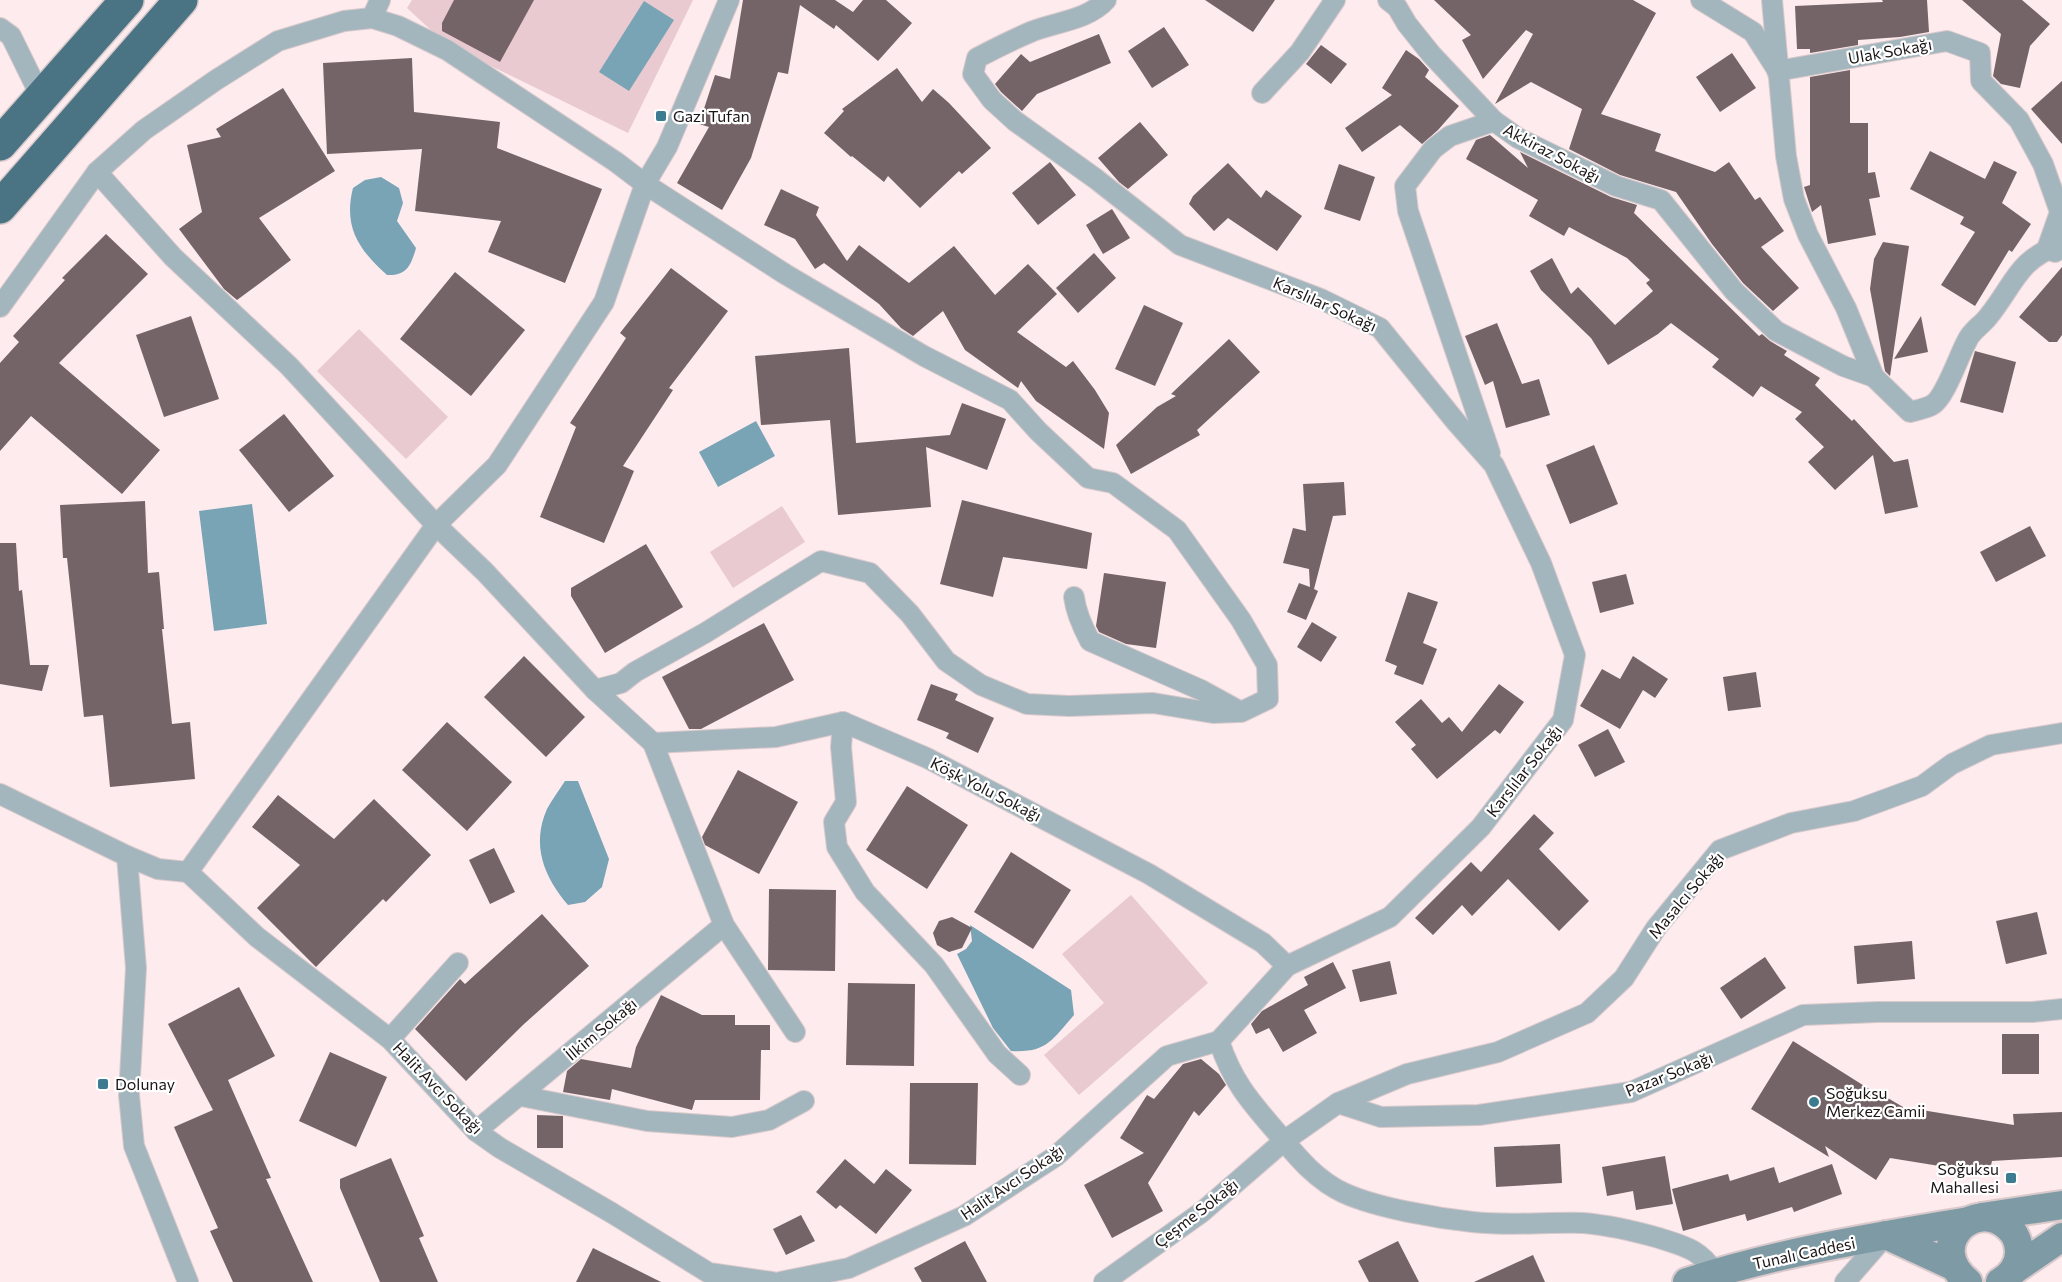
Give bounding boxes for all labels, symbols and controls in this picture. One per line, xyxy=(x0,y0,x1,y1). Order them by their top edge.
street label: Ulak Sokağı xyxy=(1847,34,1933,67)
place label: Gazi Tufan xyxy=(673,106,750,125)
marker: Gazi Tufan xyxy=(654,109,668,123)
street label: Akkiraz Sokağı xyxy=(1501,119,1604,186)
street label: Karslılar Sokağı xyxy=(1270,272,1380,335)
street label: Karslılar Sokağı xyxy=(1482,721,1565,820)
street label: Köşk Yolu Sokağı xyxy=(928,752,1045,825)
street label: Masalcı Sokağı xyxy=(1644,848,1727,942)
street label: İlkim Sokağı xyxy=(561,993,640,1064)
street label: Halit Avcı Sokağı xyxy=(390,1038,487,1138)
street label: Pazar Sokağı xyxy=(1622,1047,1715,1100)
place label: Dolunay xyxy=(115,1074,175,1093)
marker: Dolunay xyxy=(96,1077,110,1091)
place label: Soğuksu Merkez Camii xyxy=(1826,1083,1925,1120)
marker: Soğuksu Merkez Camii xyxy=(1807,1095,1821,1109)
street label: Halit Avcı Sokağı xyxy=(957,1140,1067,1223)
place label: Soğuksu Mahallesi xyxy=(1930,1159,1999,1196)
marker: Soğuksu Mahallesi xyxy=(2004,1171,2018,1185)
street label: Çeşme Sokağı xyxy=(1150,1174,1241,1251)
street label: Tunalı Caddesi xyxy=(1751,1232,1857,1273)

